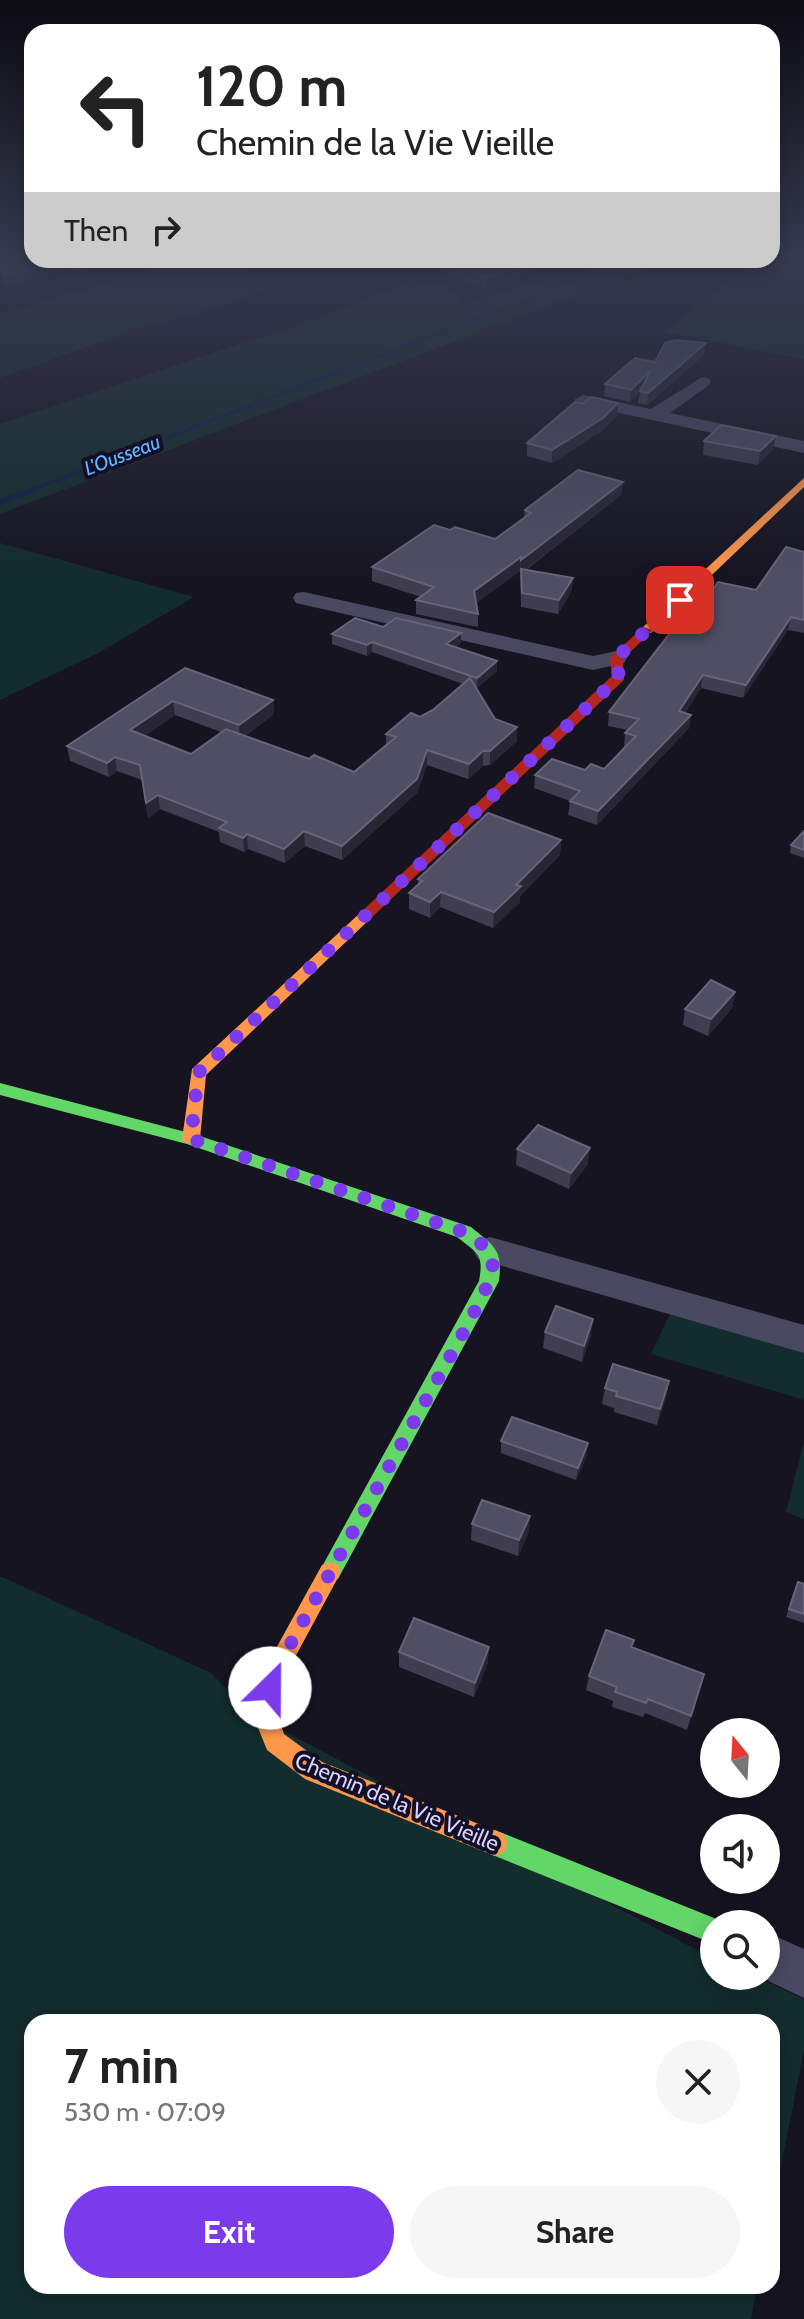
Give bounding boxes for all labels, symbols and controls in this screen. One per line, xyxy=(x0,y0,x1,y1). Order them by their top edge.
text: 120 m xyxy=(196,52,347,120)
icon: left xyxy=(64,56,168,160)
text: Chemin de la Vie Vieille xyxy=(196,120,554,164)
icon: right xyxy=(144,208,188,252)
text: Then xyxy=(64,212,128,249)
water label: L'Ousseau xyxy=(81,430,164,480)
pin xyxy=(646,566,714,634)
icon: arrive xyxy=(658,578,702,622)
position arrow xyxy=(228,1646,312,1730)
north arrow xyxy=(700,1718,780,1798)
map controls xyxy=(700,1718,780,1990)
street label: Chemin de la Vie Vieille xyxy=(291,1747,503,1857)
button: sound xyxy=(700,1814,780,1894)
button: search xyxy=(700,1910,780,1990)
text: 7 min xyxy=(64,2037,179,2095)
button: close xyxy=(656,2040,740,2124)
text: 530 m · 07:09 xyxy=(64,2096,226,2128)
button: Exit xyxy=(64,2186,394,2278)
button: Share xyxy=(410,2186,740,2278)

